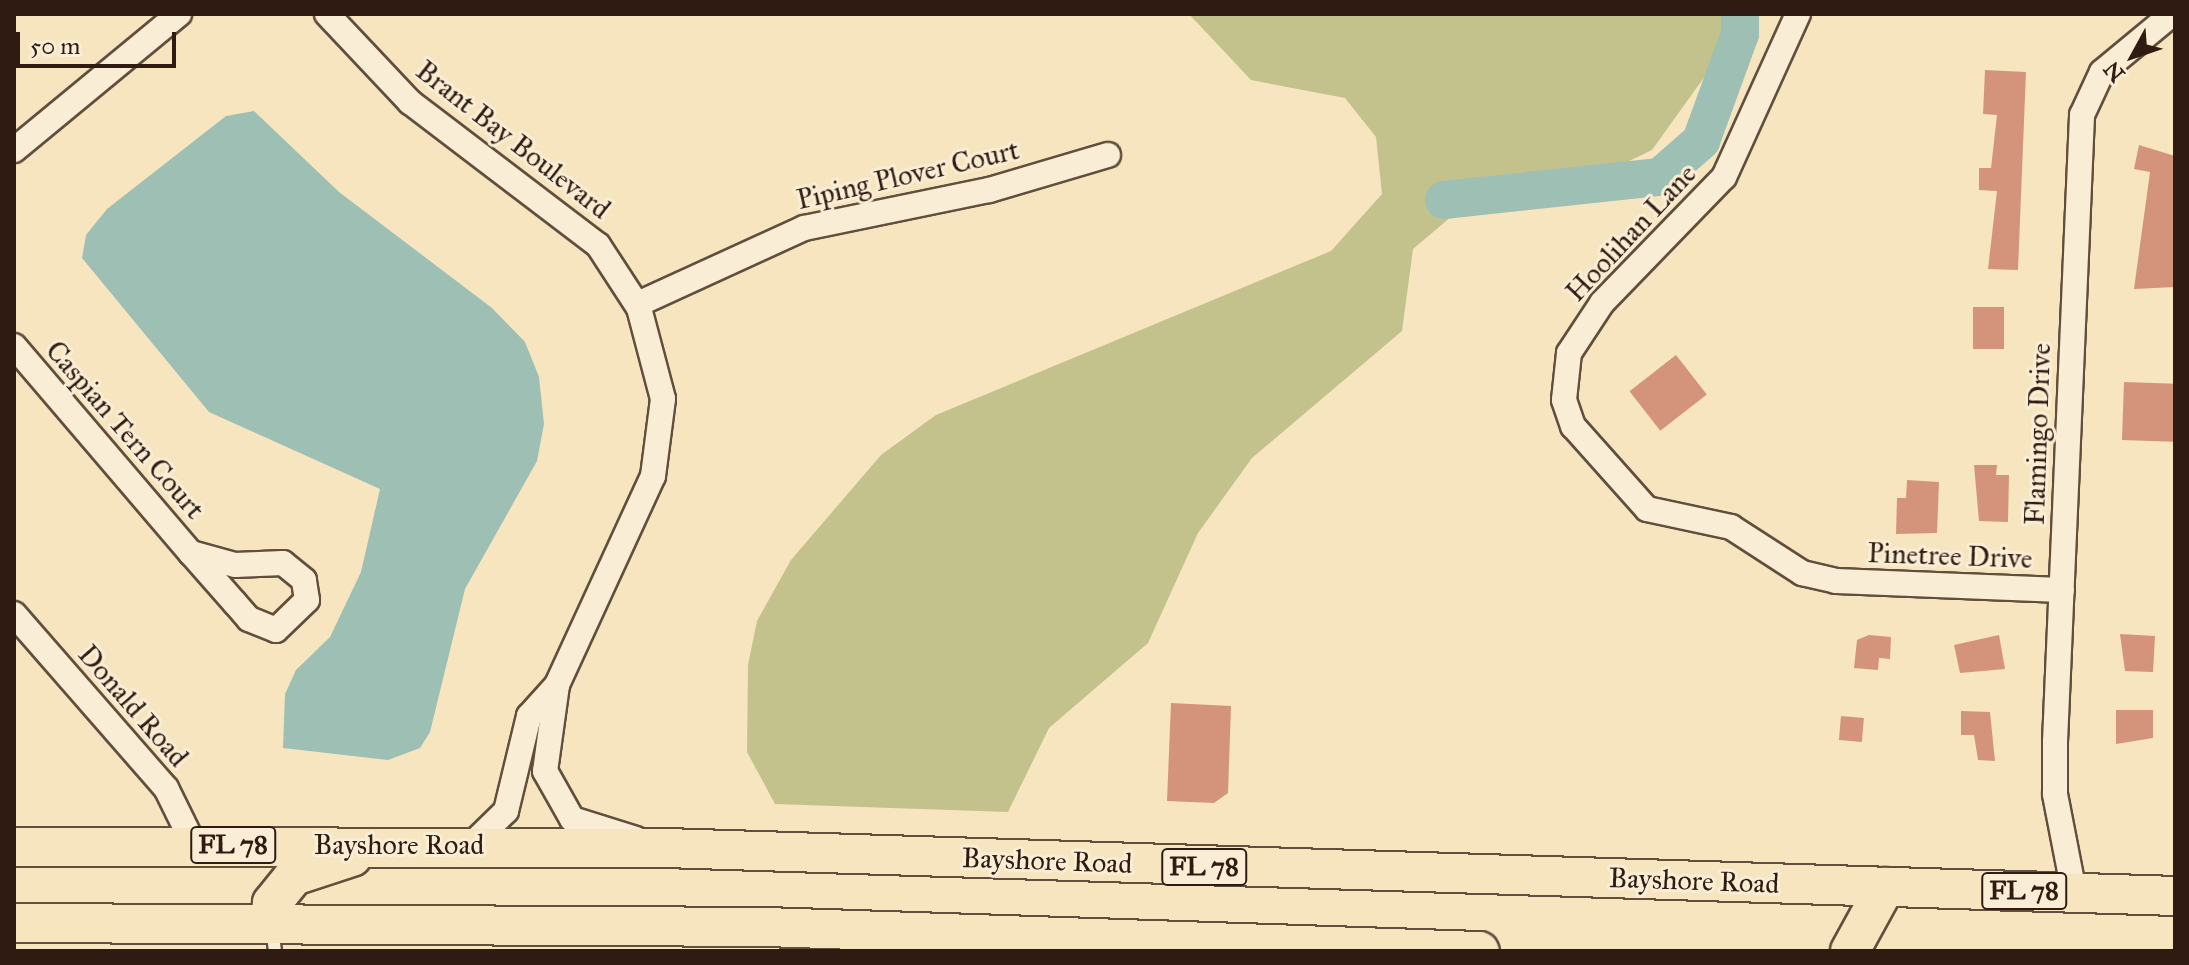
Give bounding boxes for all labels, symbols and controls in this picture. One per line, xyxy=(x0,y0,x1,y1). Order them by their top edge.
scale bar xyxy=(20,16,180,66)
north arrow xyxy=(2093,16,2173,96)
text: 50 m xyxy=(30,31,80,61)
street label: Brant Bay Boulevard xyxy=(409,54,617,226)
text: N xyxy=(2098,56,2131,88)
street label: Piping Plover Court xyxy=(793,133,1023,217)
street label: Hoolihan Lane xyxy=(1559,157,1703,309)
street label: Caspian Tern Court xyxy=(39,334,211,526)
street label: Flamingo Drive xyxy=(2018,342,2058,526)
street label: Pinetree Drive xyxy=(1867,536,2033,576)
street label: Donald Road xyxy=(71,638,195,774)
road number: FL 78 xyxy=(189,823,277,867)
street label: Bayshore Road xyxy=(314,828,484,862)
street label: Bayshore Road xyxy=(961,841,1133,881)
road number: FL 78 xyxy=(1160,845,1248,889)
street label: Bayshore Road xyxy=(1608,861,1780,901)
road number: FL 78 xyxy=(1980,869,2068,913)

